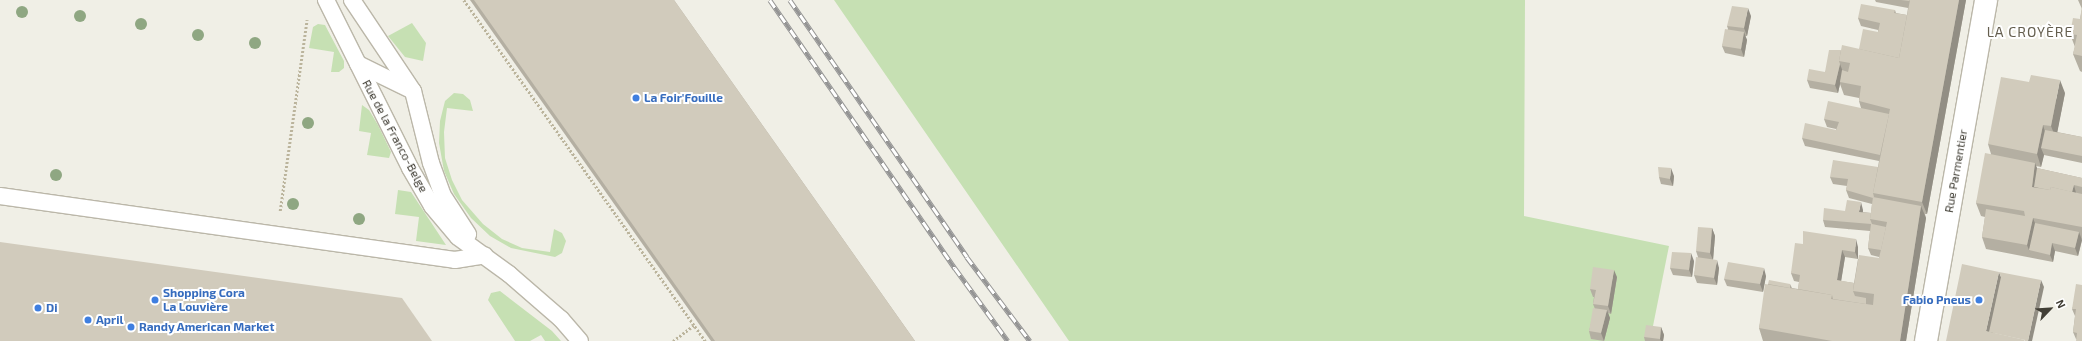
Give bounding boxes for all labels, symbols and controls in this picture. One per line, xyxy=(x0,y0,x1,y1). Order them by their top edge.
district label: LA CROYÈRE xyxy=(1986,24,2074,40)
street label: Rue de la Franco-Belge xyxy=(359,77,431,195)
place label: La Foir'Fouille xyxy=(644,91,723,105)
marker: La Foir'Fouille xyxy=(631,93,641,103)
street label: Rue Parmentier xyxy=(1942,128,1970,214)
place label: Shopping Cora La Louvière xyxy=(163,286,245,314)
north arrow xyxy=(2030,289,2070,329)
place label: Fabio Pneus xyxy=(1903,293,1971,307)
marker: Shopping Cora La Louvière xyxy=(150,295,160,305)
marker: Fabio Pneus xyxy=(1974,295,1984,305)
text: N xyxy=(2054,297,2069,310)
place label: Di xyxy=(46,301,58,315)
marker: Di xyxy=(33,303,43,313)
place label: April xyxy=(96,313,123,327)
marker: April xyxy=(83,315,93,325)
place label: Randy American Market xyxy=(139,320,275,334)
marker: Randy American Market xyxy=(126,322,136,332)

